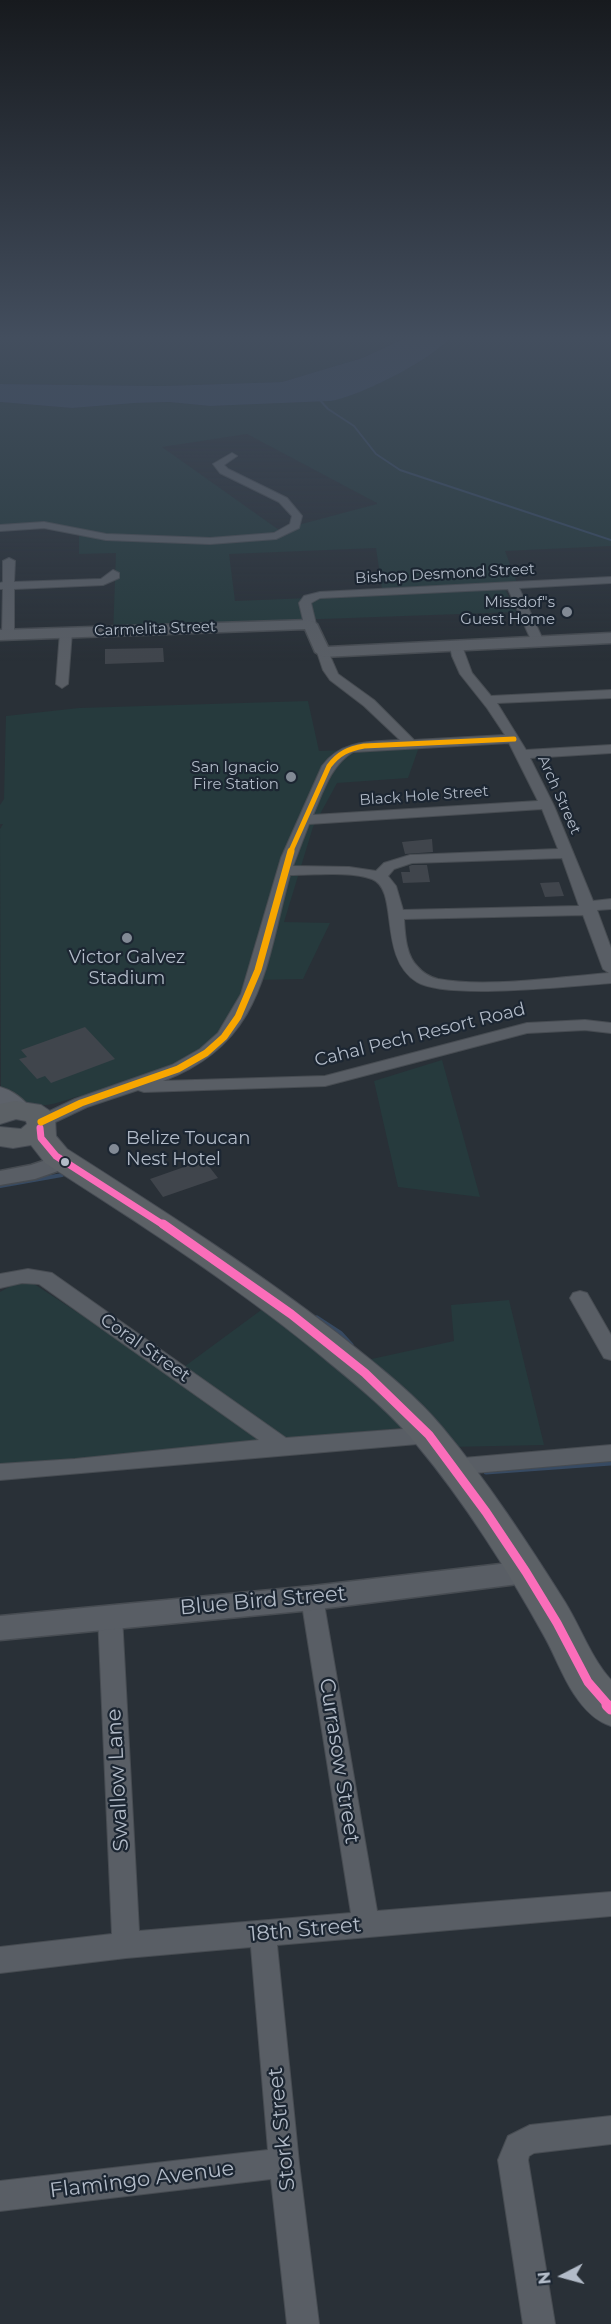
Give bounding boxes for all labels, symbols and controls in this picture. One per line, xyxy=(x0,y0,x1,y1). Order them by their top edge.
street label: Bishop Desmond Street xyxy=(355,560,535,588)
place label: Missdof"s Guest Home xyxy=(460,594,555,629)
marker: Missdof"s Guest Home xyxy=(560,605,574,619)
street label: Carmelita Street xyxy=(94,618,216,640)
street label: Arch Street xyxy=(534,753,584,837)
place label: San Ignacio Fire Station xyxy=(191,759,279,794)
marker: San Ignacio Fire Station xyxy=(284,770,298,784)
street label: Black Hole Street xyxy=(359,783,489,809)
marker: Victor Galvez Stadium xyxy=(120,931,134,945)
place label: Victor Galvez Stadium xyxy=(69,947,185,990)
street label: Cahal Pech Resort Road xyxy=(312,998,528,1072)
place label: Belize Toucan Nest Hotel xyxy=(126,1128,250,1170)
marker: Belize Toucan Nest Hotel xyxy=(107,1142,121,1156)
unlabelled marker xyxy=(59,1156,71,1168)
street label: Coral Street xyxy=(96,1309,194,1387)
street label: Blue Bird Street xyxy=(179,1581,347,1621)
street label: Currasow Street xyxy=(313,1676,365,1846)
street label: Swallow Lane xyxy=(102,1708,134,1852)
street label: 18th Street xyxy=(248,1913,362,1947)
street label: Stork Street xyxy=(263,2066,301,2192)
street label: Flamingo Avenue xyxy=(48,2156,236,2204)
north arrow xyxy=(533,2246,593,2306)
text: N xyxy=(534,2271,555,2285)

